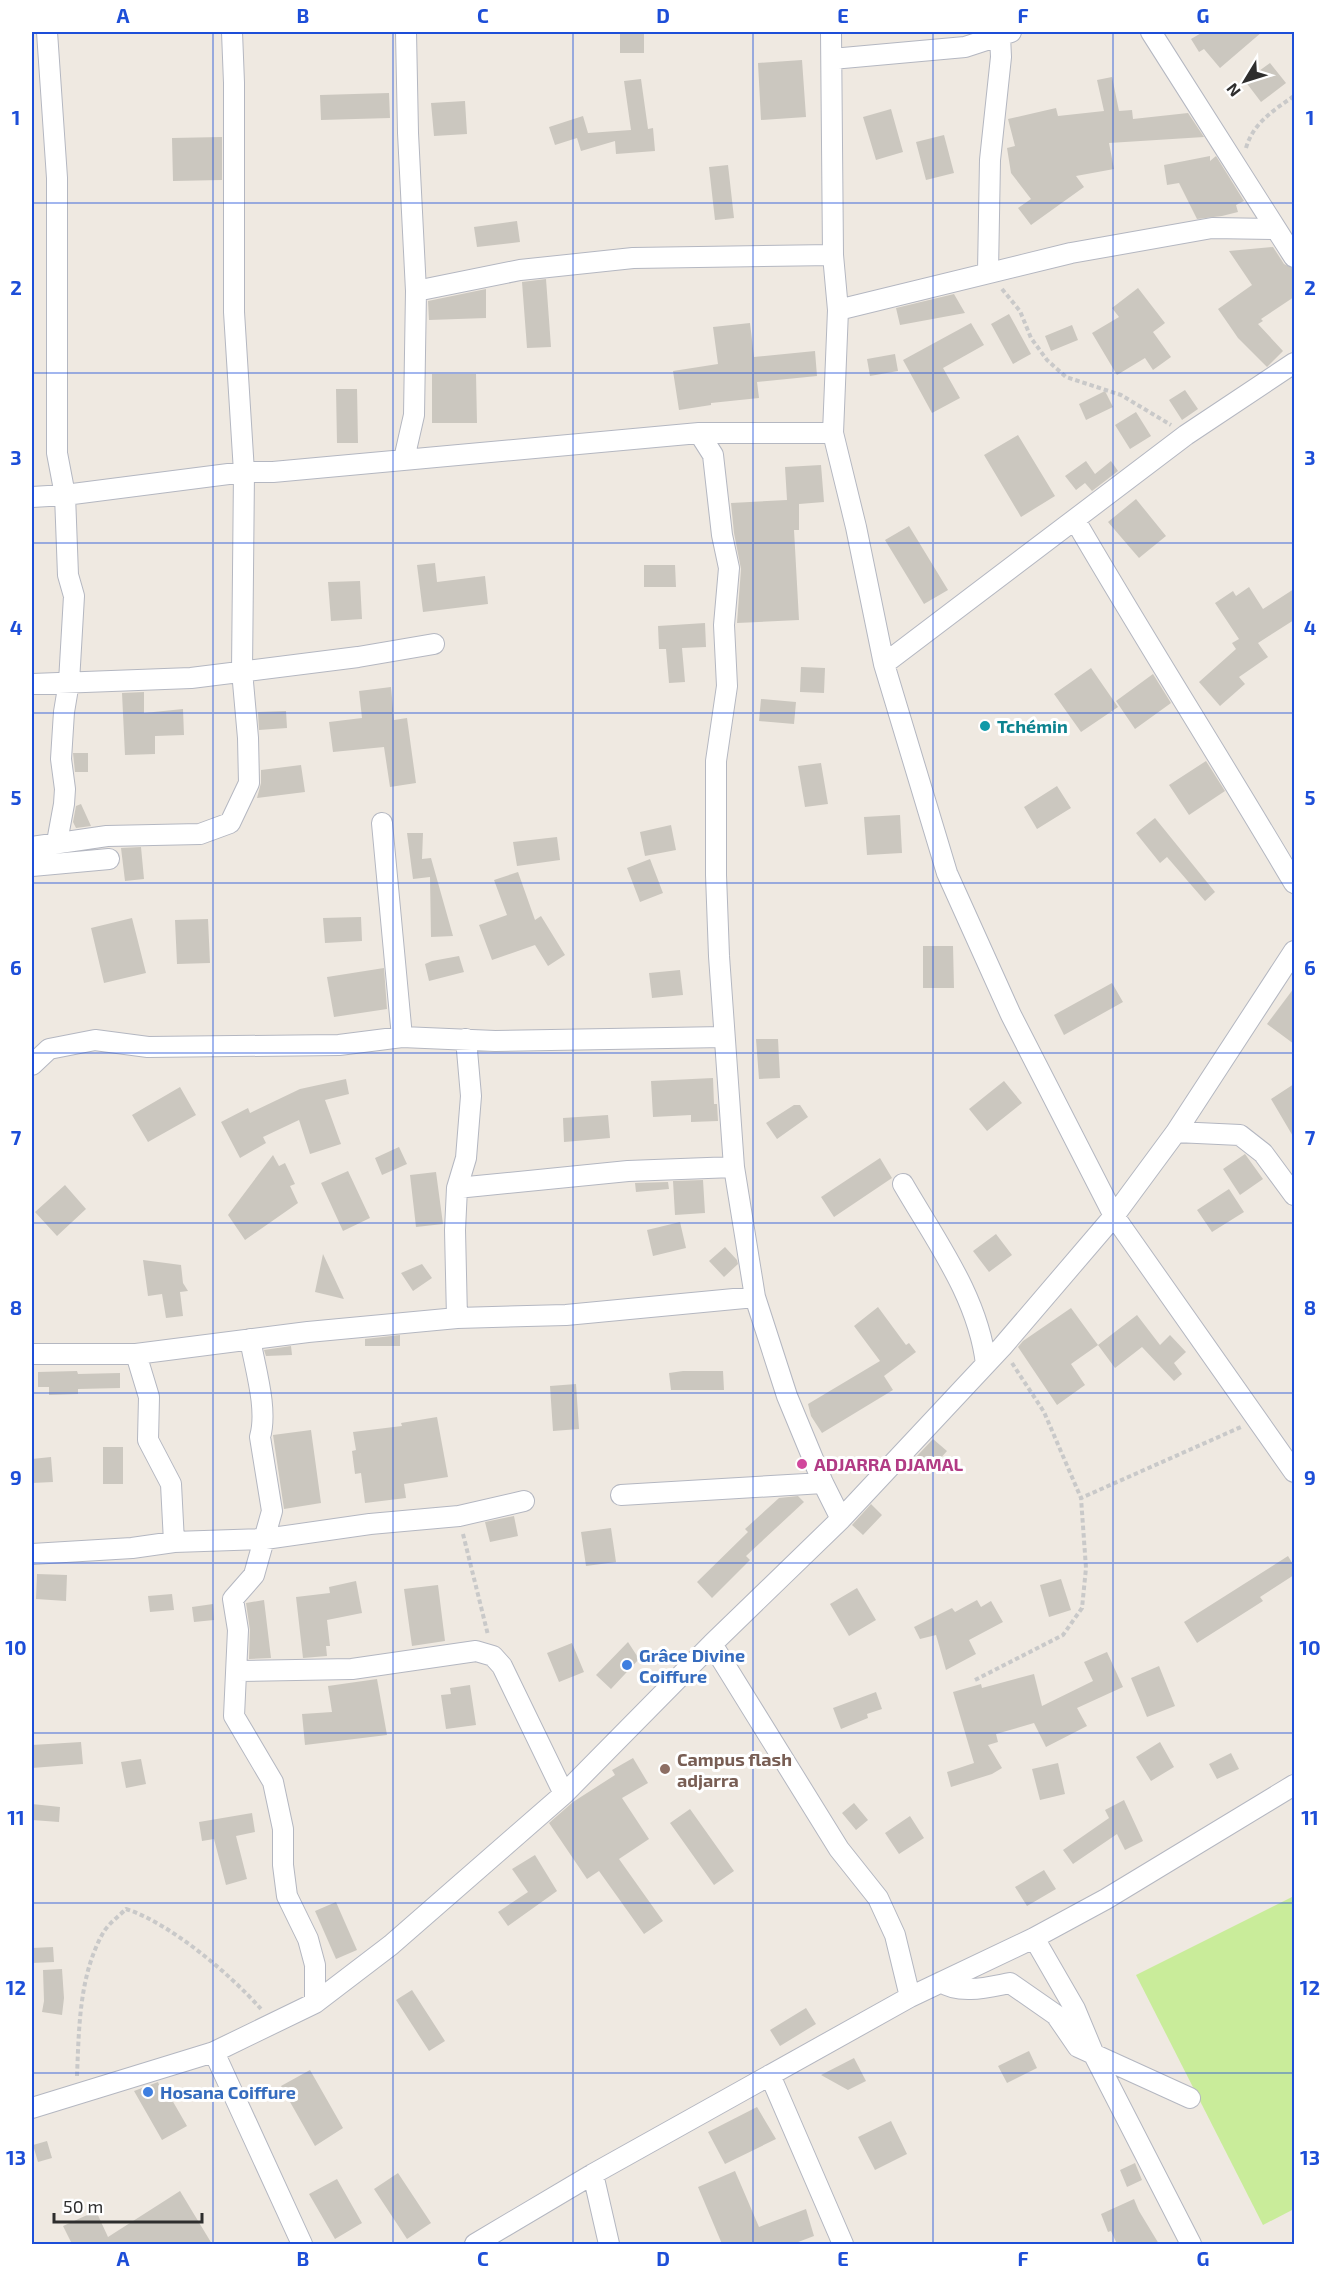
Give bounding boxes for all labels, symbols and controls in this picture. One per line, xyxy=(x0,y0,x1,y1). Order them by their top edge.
text: A xyxy=(116,3,130,27)
text: B xyxy=(297,3,309,27)
text: C xyxy=(477,3,489,27)
text: D xyxy=(656,3,670,27)
text: E xyxy=(837,3,849,27)
text: F xyxy=(1017,3,1029,27)
text: G xyxy=(1197,3,1209,27)
north arrow xyxy=(1215,51,1275,111)
text: N xyxy=(1222,80,1244,101)
text: 1 xyxy=(12,105,20,129)
text: 1 xyxy=(1306,105,1314,129)
text: 2 xyxy=(10,275,22,299)
text: 2 xyxy=(1304,275,1316,299)
text: 3 xyxy=(10,445,22,469)
text: 3 xyxy=(1304,445,1316,469)
text: 4 xyxy=(10,615,23,639)
text: 4 xyxy=(1304,615,1317,639)
place label: Tchémin xyxy=(997,715,1068,737)
marker: Tchémin xyxy=(978,719,992,733)
text: 5 xyxy=(10,785,22,809)
text: 5 xyxy=(1304,785,1316,809)
text: 6 xyxy=(10,955,22,979)
text: 6 xyxy=(1304,955,1316,979)
text: 7 xyxy=(11,1125,22,1149)
text: 7 xyxy=(1305,1125,1316,1149)
text: 8 xyxy=(10,1295,22,1319)
text: 8 xyxy=(1304,1295,1316,1319)
place label: ADJARRA DJAMAL xyxy=(814,1453,963,1475)
marker: ADJARRA DJAMAL xyxy=(795,1457,809,1471)
text: 9 xyxy=(10,1465,22,1489)
text: 9 xyxy=(1304,1465,1316,1489)
text: 10 xyxy=(5,1635,27,1659)
text: 10 xyxy=(1299,1635,1321,1659)
place label: Grâce Divine Coiffure xyxy=(639,1644,745,1687)
marker: Grâce Divine Coiffure xyxy=(620,1658,634,1672)
place label: Campus flash adjarra xyxy=(677,1748,792,1791)
marker: Campus flash adjarra xyxy=(658,1762,672,1776)
text: 11 xyxy=(7,1805,25,1829)
text: 11 xyxy=(1301,1805,1319,1829)
text: 12 xyxy=(6,1975,26,1999)
text: 12 xyxy=(1300,1975,1320,1999)
place label: Hosana Coiffure xyxy=(160,2081,296,2103)
marker: Hosana Coiffure xyxy=(141,2085,155,2099)
text: 13 xyxy=(6,2145,26,2169)
text: 13 xyxy=(1300,2145,1320,2169)
scale bar xyxy=(54,2186,202,2224)
text: 50 m xyxy=(63,2195,103,2217)
text: A xyxy=(116,2246,130,2270)
text: B xyxy=(297,2246,309,2270)
text: C xyxy=(477,2246,489,2270)
text: D xyxy=(656,2246,670,2270)
text: E xyxy=(837,2246,849,2270)
text: F xyxy=(1017,2246,1029,2270)
text: G xyxy=(1197,2246,1209,2270)

